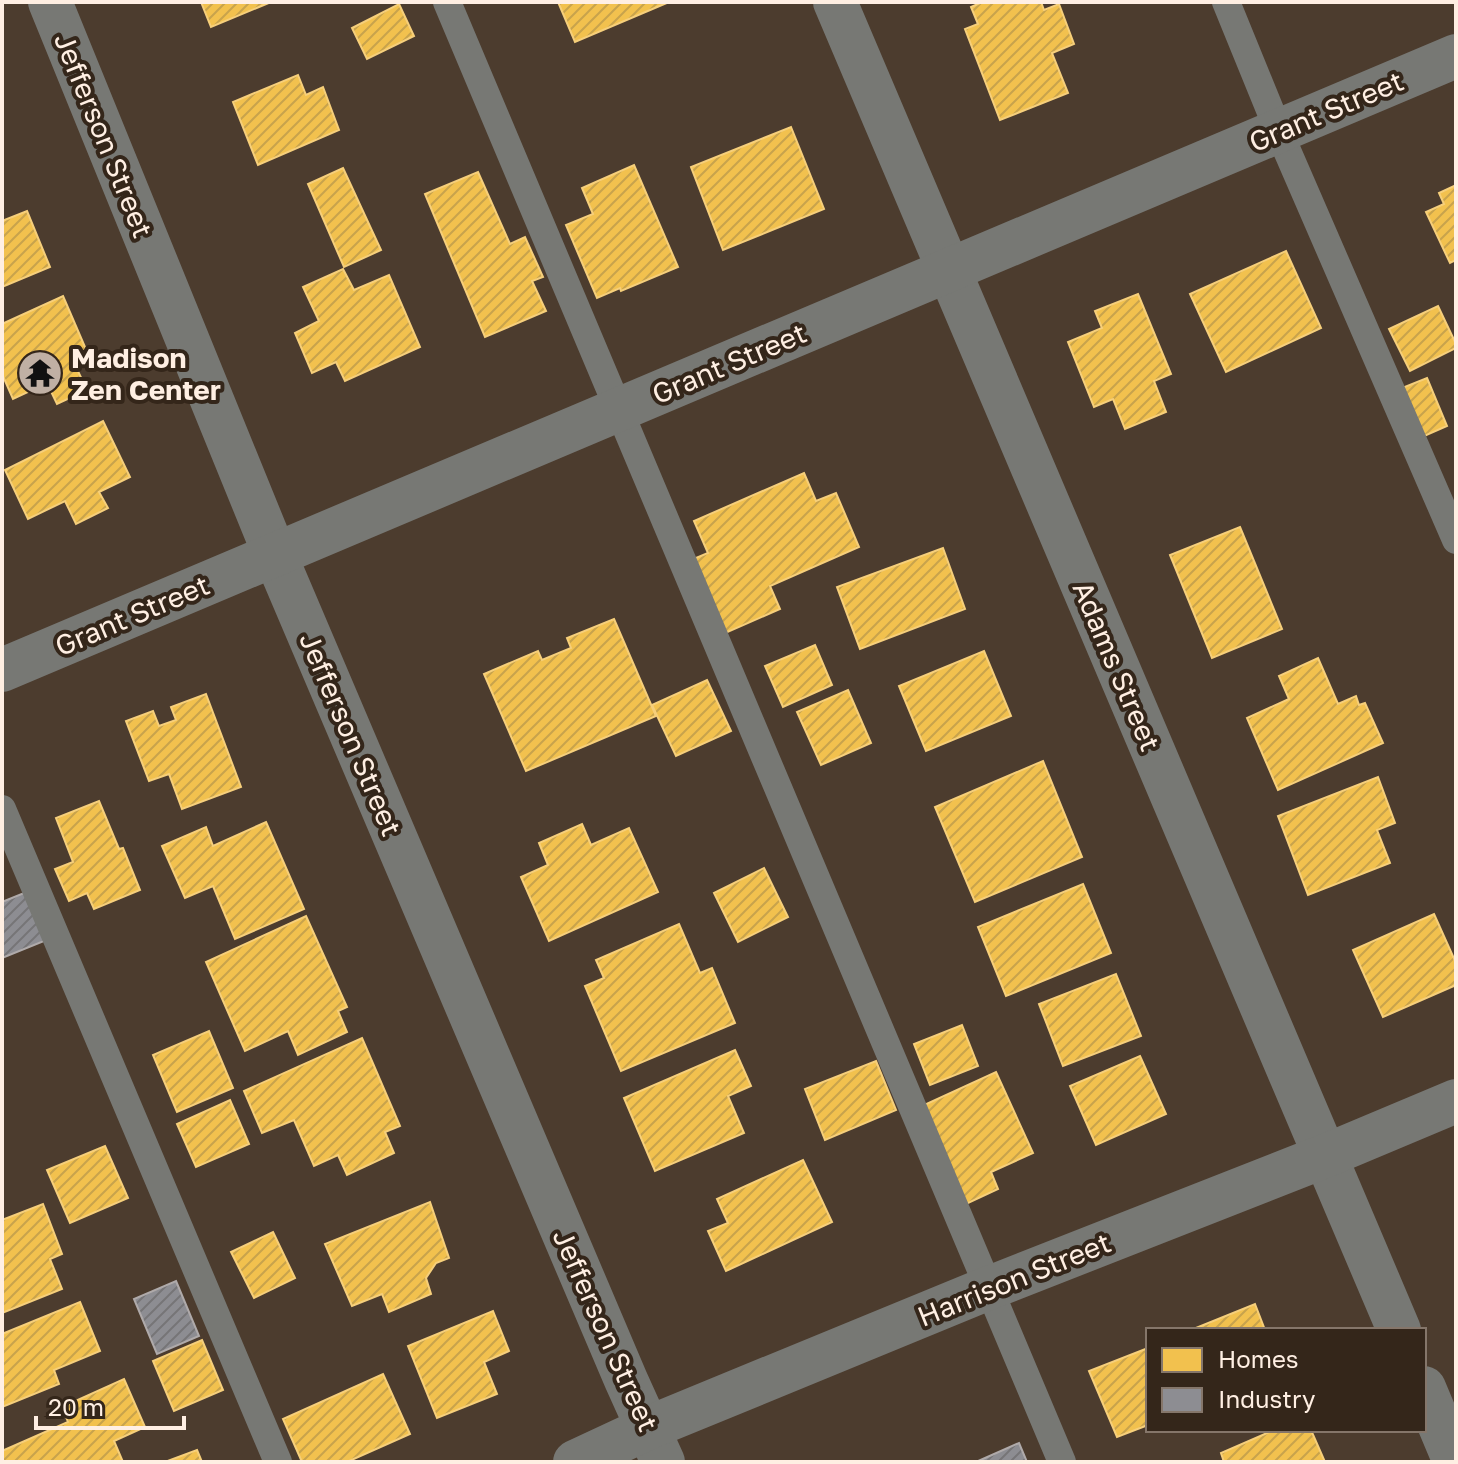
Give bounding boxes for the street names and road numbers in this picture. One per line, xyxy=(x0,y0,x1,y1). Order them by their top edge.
street label: Jefferson Street xyxy=(48,28,160,242)
street label: Grant Street xyxy=(1244,64,1408,158)
street label: Grant Street xyxy=(647,316,811,410)
street label: Grant Street xyxy=(50,568,214,662)
street label: Adams Street xyxy=(1066,576,1168,756)
street label: Jefferson Street xyxy=(293,627,409,841)
street label: Jefferson Street xyxy=(547,1224,665,1436)
street label: Harrison Street xyxy=(913,1225,1115,1333)

